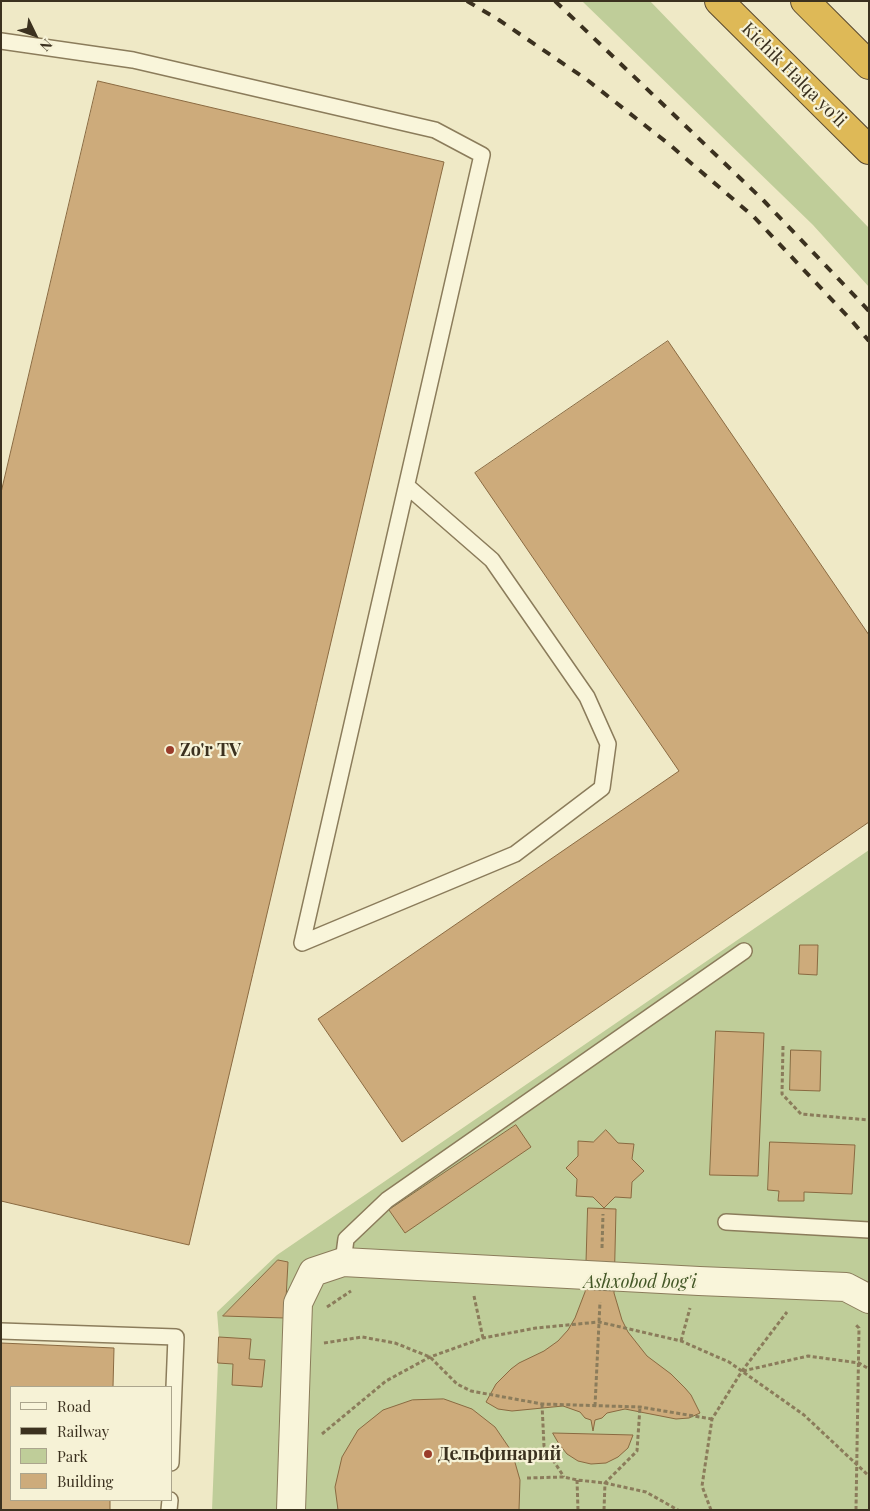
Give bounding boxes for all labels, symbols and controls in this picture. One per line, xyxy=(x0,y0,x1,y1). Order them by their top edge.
north arrow xyxy=(10,10,60,60)
street label: Kichik Halqa yo'li xyxy=(737,18,851,132)
text: N xyxy=(36,35,57,55)
place label: Zo'r TV xyxy=(180,739,241,761)
marker: Zo'r TV xyxy=(164,744,176,756)
park label: Ashxobod bog'i xyxy=(583,1271,697,1293)
legend xyxy=(10,1386,172,1501)
text: Road xyxy=(57,1396,91,1416)
text: Railway xyxy=(57,1421,109,1441)
place label: Дельфинарий xyxy=(438,1443,561,1465)
text: Park xyxy=(57,1446,88,1466)
marker: Дельфинарий xyxy=(422,1448,434,1460)
text: Building xyxy=(57,1471,113,1491)

